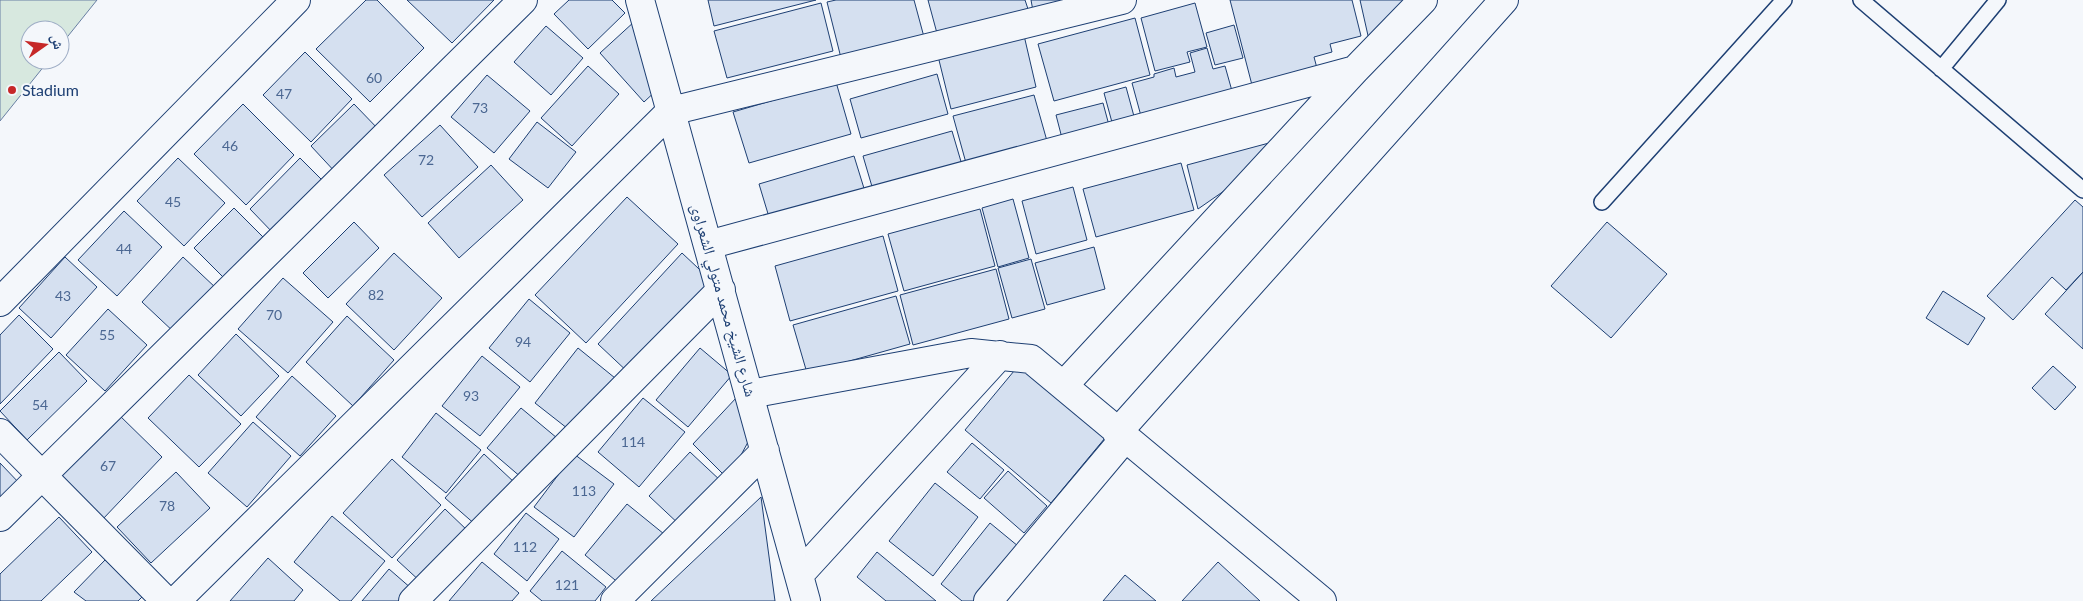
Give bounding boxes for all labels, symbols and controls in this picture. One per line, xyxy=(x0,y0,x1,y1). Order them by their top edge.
north arrow xyxy=(20,20,70,70)
text: ش xyxy=(47,32,68,51)
house number: 60 xyxy=(366,69,382,86)
place label: Stadium xyxy=(22,80,79,99)
marker: Stadium xyxy=(6,84,18,96)
house number: 47 xyxy=(276,85,292,102)
house number: 73 xyxy=(472,99,488,116)
house number: 46 xyxy=(222,137,238,154)
house number: 72 xyxy=(418,151,434,168)
house number: 45 xyxy=(165,193,181,210)
street label: شارع الشيخ محمد متولي الشعراوى xyxy=(684,201,761,400)
house number: 44 xyxy=(116,240,132,257)
house number: 82 xyxy=(368,286,384,303)
house number: 43 xyxy=(55,287,71,304)
house number: 70 xyxy=(266,306,282,323)
house number: 55 xyxy=(99,326,115,343)
house number: 94 xyxy=(515,333,531,350)
house number: 93 xyxy=(463,387,479,404)
house number: 54 xyxy=(32,396,48,413)
house number: 114 xyxy=(621,433,645,450)
house number: 67 xyxy=(100,457,116,474)
house number: 113 xyxy=(572,482,596,499)
house number: 78 xyxy=(159,497,175,514)
house number: 112 xyxy=(513,538,537,555)
house number: 121 xyxy=(555,576,579,593)

